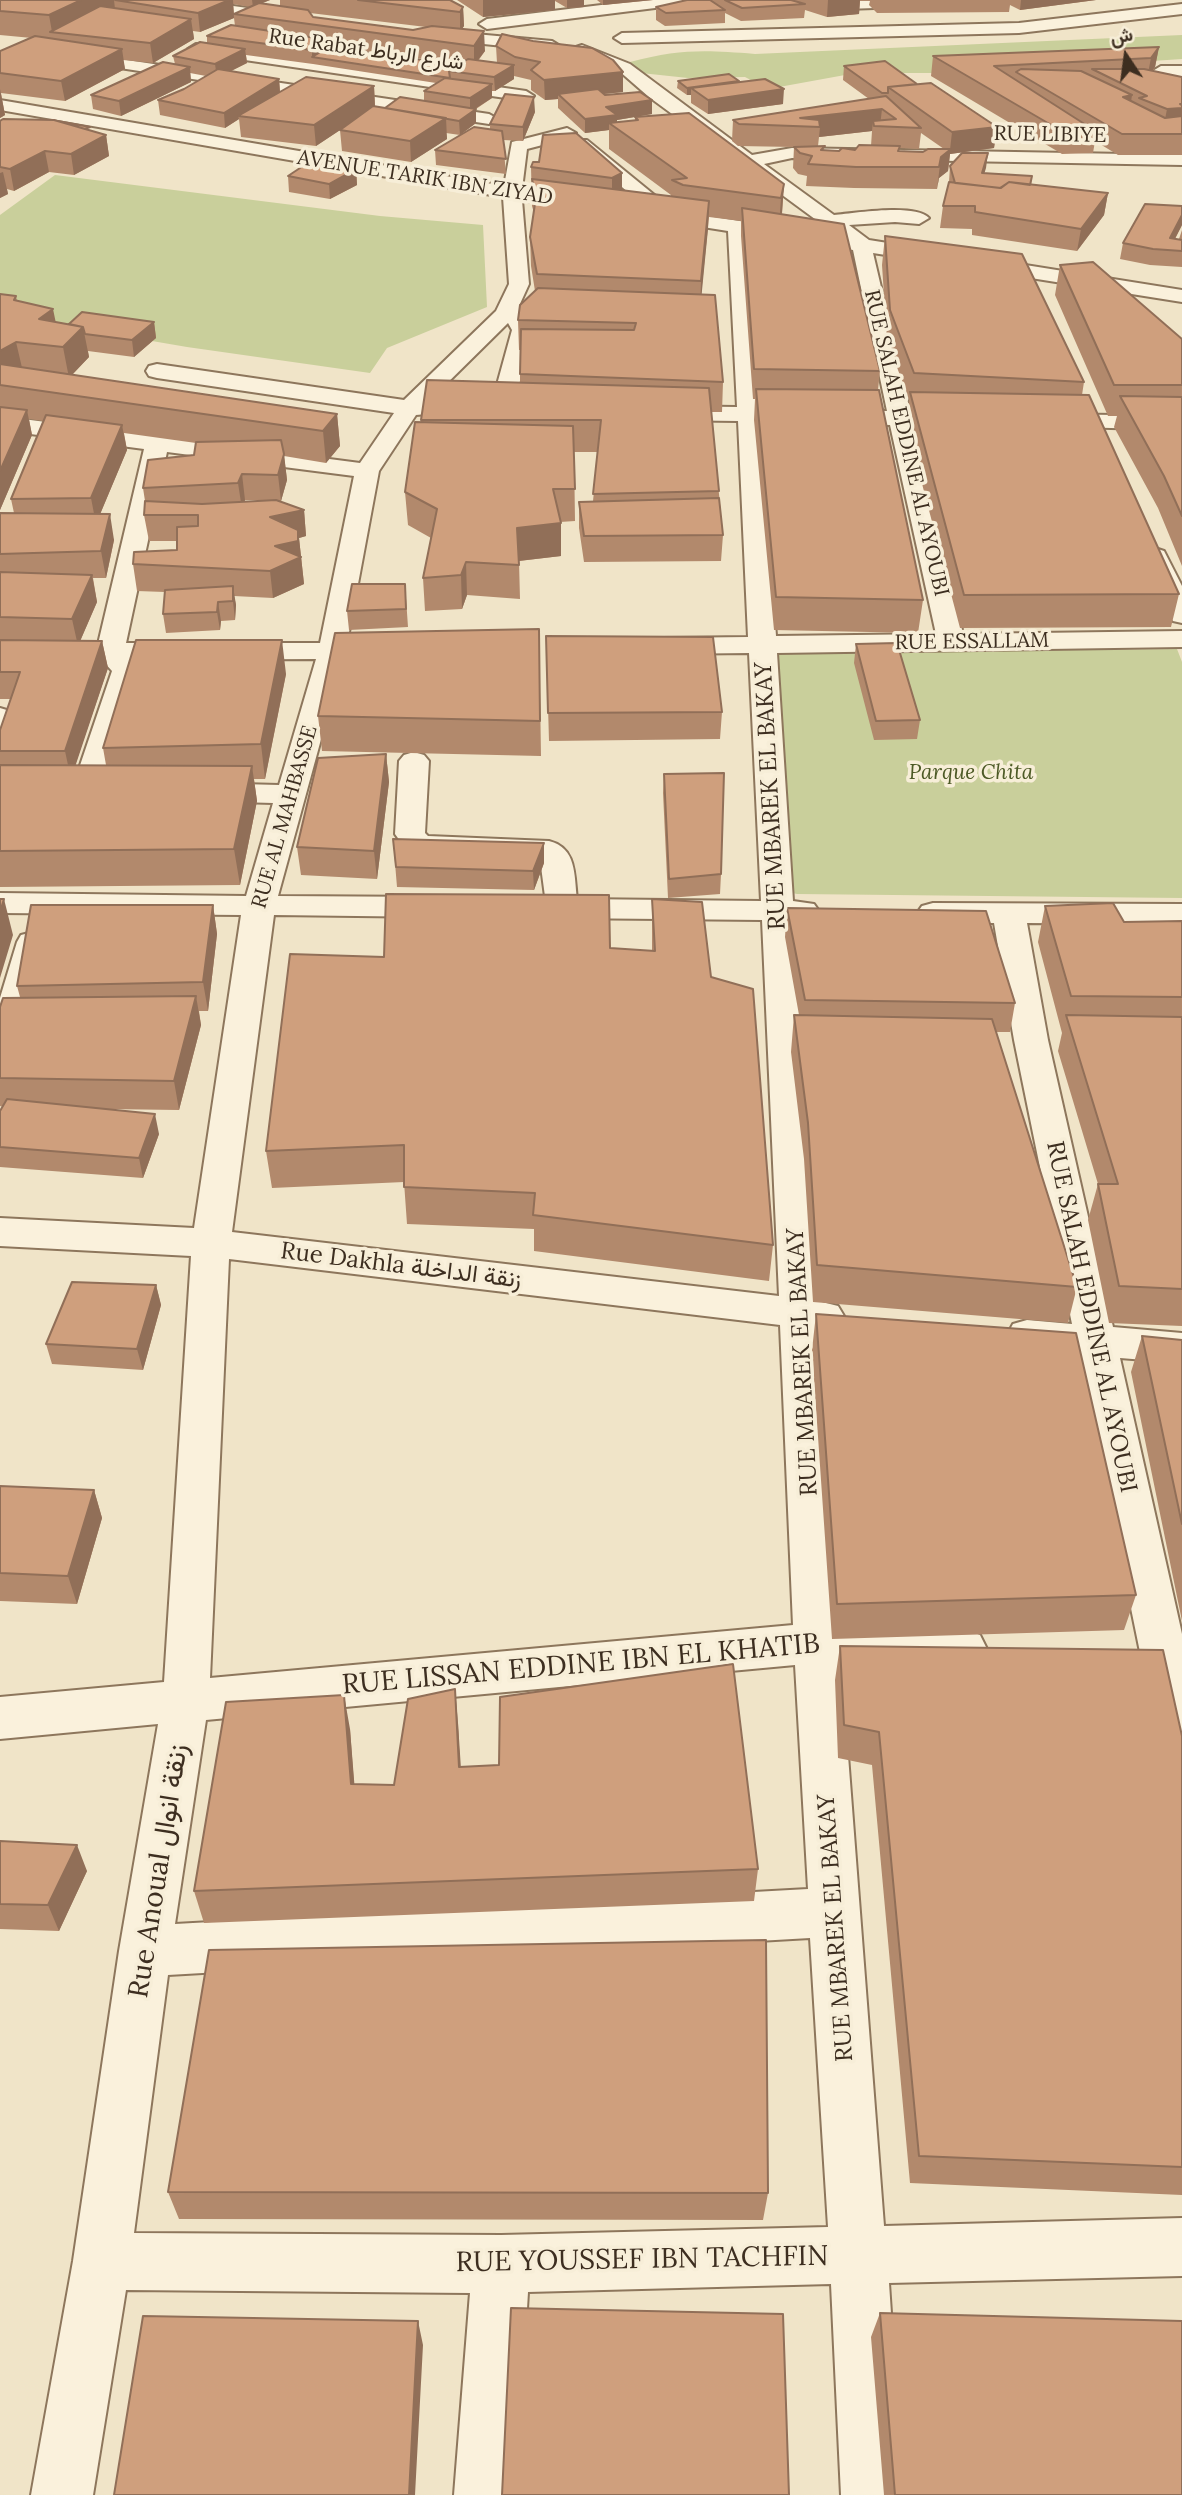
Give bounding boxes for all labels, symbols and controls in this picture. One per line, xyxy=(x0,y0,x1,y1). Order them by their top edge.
north arrow xyxy=(1091,21,1161,91)
text: ش xyxy=(1107,21,1135,50)
street label: Rue Rabat شارع الرباط xyxy=(267,24,465,76)
street label: RUE LIBIYE xyxy=(993,121,1107,149)
street label: AVENUE TARIK IBN ZIYAD xyxy=(295,145,555,211)
street label: RUE SALAH EDDINE AL AYOUBI xyxy=(858,287,954,599)
street label: RUE ESSALLAM xyxy=(895,628,1049,656)
street label: RUE MBAREK EL BAKAY xyxy=(750,661,792,931)
street label: RUE AL MAHBASSE xyxy=(247,722,323,912)
park label: Parque Chita xyxy=(909,760,1033,786)
street label: RUE SALAH EDDINE AL AYOUBI xyxy=(1040,1139,1142,1495)
street label: RUE MBAREK EL BAKAY xyxy=(782,1227,824,1497)
street label: Rue Dakhla زنقة الداخلة xyxy=(279,1237,523,1295)
street label: RUE LISSAN EDDINE IBN EL KHATIB xyxy=(341,1627,821,1703)
street label: Rue Anoual زنقة انوال xyxy=(122,1742,196,2000)
street label: RUE MBAREK EL BAKAY xyxy=(812,1793,860,2063)
street label: RUE YOUSSEF IBN TACHFIN xyxy=(455,2240,829,2280)

